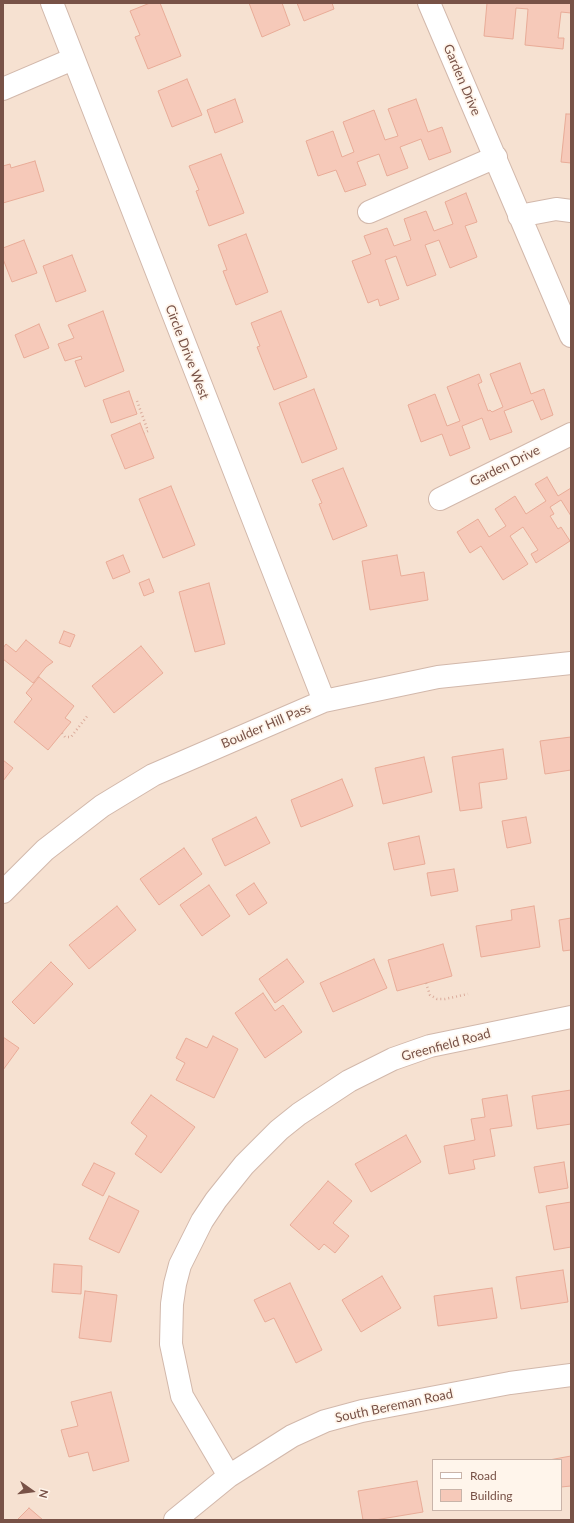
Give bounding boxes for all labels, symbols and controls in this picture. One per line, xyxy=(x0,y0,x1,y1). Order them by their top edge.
street label: Garden Drive xyxy=(440,42,484,118)
street label: Circle Drive West xyxy=(162,303,212,401)
street label: Garden Drive xyxy=(467,442,543,490)
street label: Boulder Hill Pass xyxy=(219,700,313,752)
street label: Greenfield Road xyxy=(400,1026,492,1064)
street label: South Bereman Road xyxy=(334,1386,454,1426)
legend xyxy=(432,1459,562,1511)
text: Road xyxy=(470,1468,497,1483)
north arrow xyxy=(12,1471,52,1511)
text: N xyxy=(37,1488,51,1500)
text: Building xyxy=(470,1488,513,1503)

